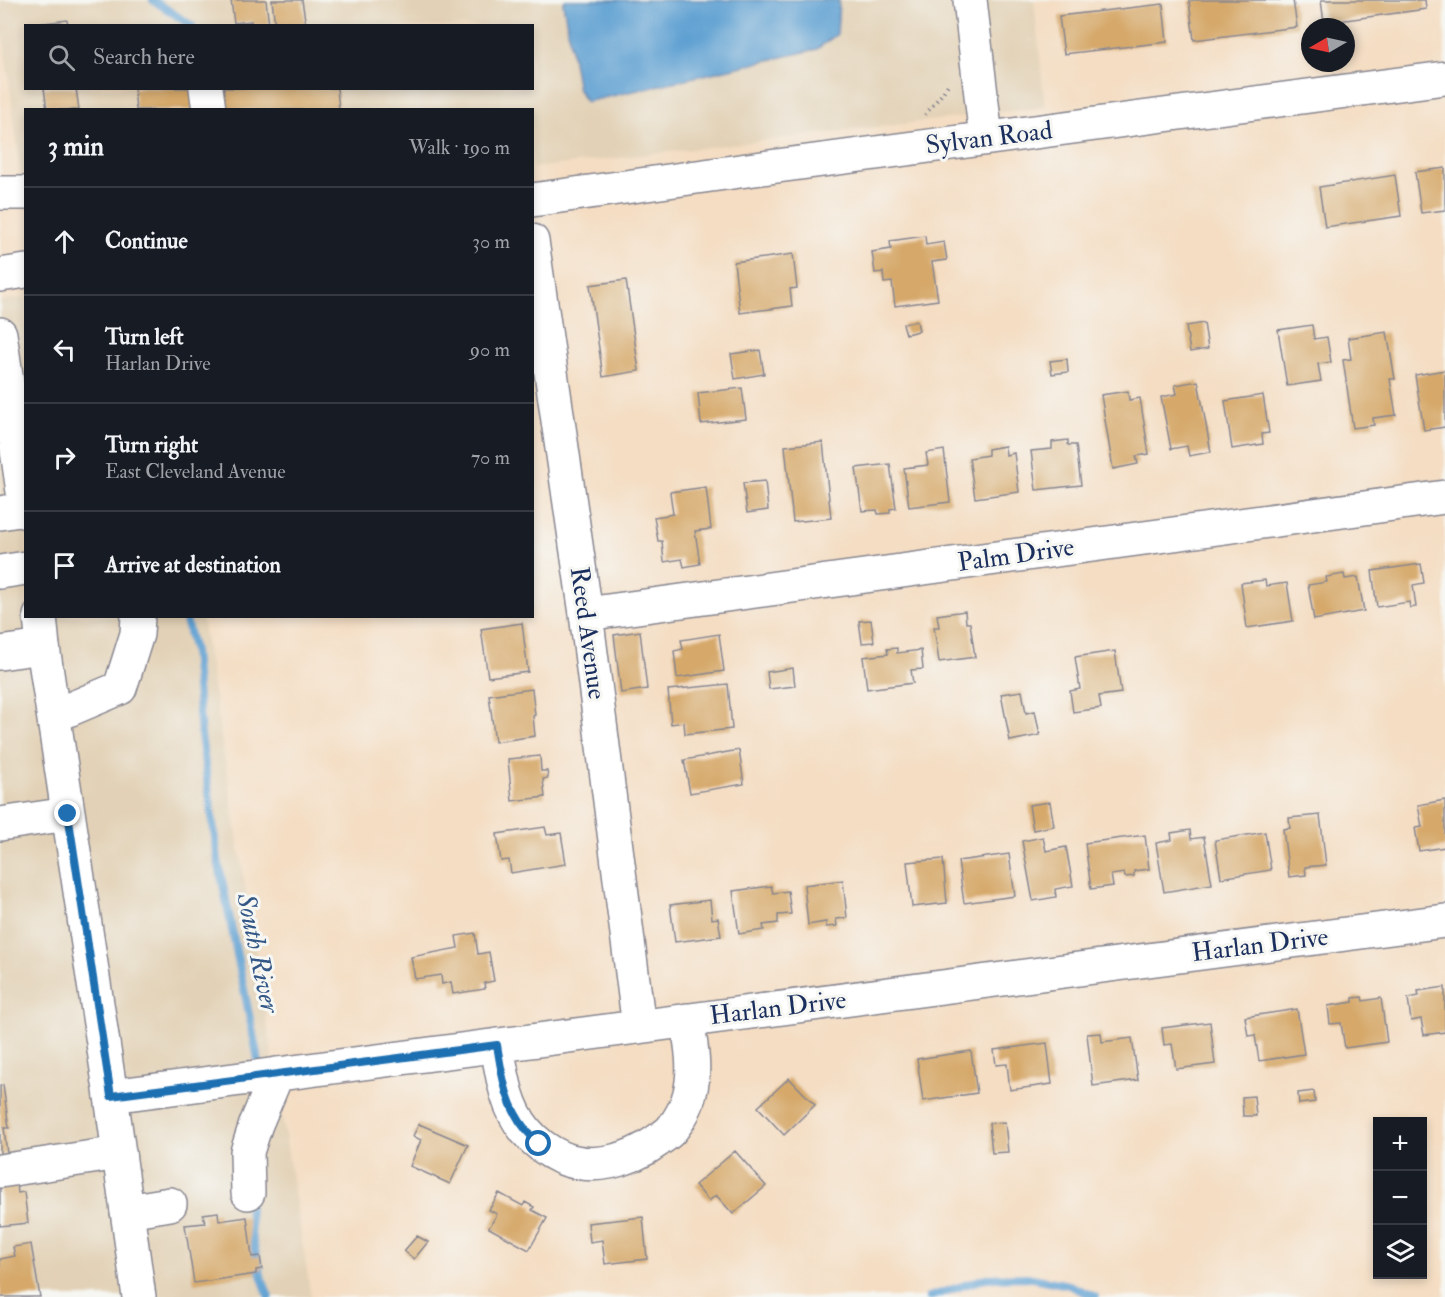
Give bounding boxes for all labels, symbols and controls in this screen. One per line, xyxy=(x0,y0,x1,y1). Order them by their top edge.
north arrow xyxy=(1301,18,1355,72)
search box xyxy=(24,24,534,90)
icon: search xyxy=(45,41,78,74)
text: Search here xyxy=(93,43,195,71)
street label: Sylvan Road xyxy=(924,114,1054,162)
text: 3 min xyxy=(48,131,104,163)
text: Walk · 190 m xyxy=(409,135,510,160)
icon: ahead xyxy=(48,225,81,258)
text: Continue xyxy=(105,227,188,255)
text: 30 m xyxy=(472,229,510,254)
text: Turn left xyxy=(105,323,184,351)
icon: left xyxy=(48,333,81,366)
text: 90 m xyxy=(470,337,510,362)
text: Harlan Drive xyxy=(105,351,211,376)
text: Turn right xyxy=(105,431,198,459)
icon: right xyxy=(48,441,81,474)
text: 70 m xyxy=(471,445,510,470)
text: East Cleveland Avenue xyxy=(105,459,286,484)
street label: Palm Drive xyxy=(956,531,1076,579)
icon: arrive xyxy=(48,549,81,582)
text: Arrive at destination xyxy=(105,551,281,579)
street label: Reed Avenue xyxy=(563,565,613,702)
route end xyxy=(54,800,80,826)
water label: South River xyxy=(229,889,287,1018)
street label: Harlan Drive xyxy=(1190,921,1330,969)
street label: Harlan Drive xyxy=(708,984,848,1032)
map controls xyxy=(1373,1117,1427,1279)
button: + xyxy=(1373,1117,1427,1171)
route start xyxy=(525,1130,551,1156)
button: − xyxy=(1373,1171,1427,1225)
button: layers xyxy=(1373,1225,1427,1279)

